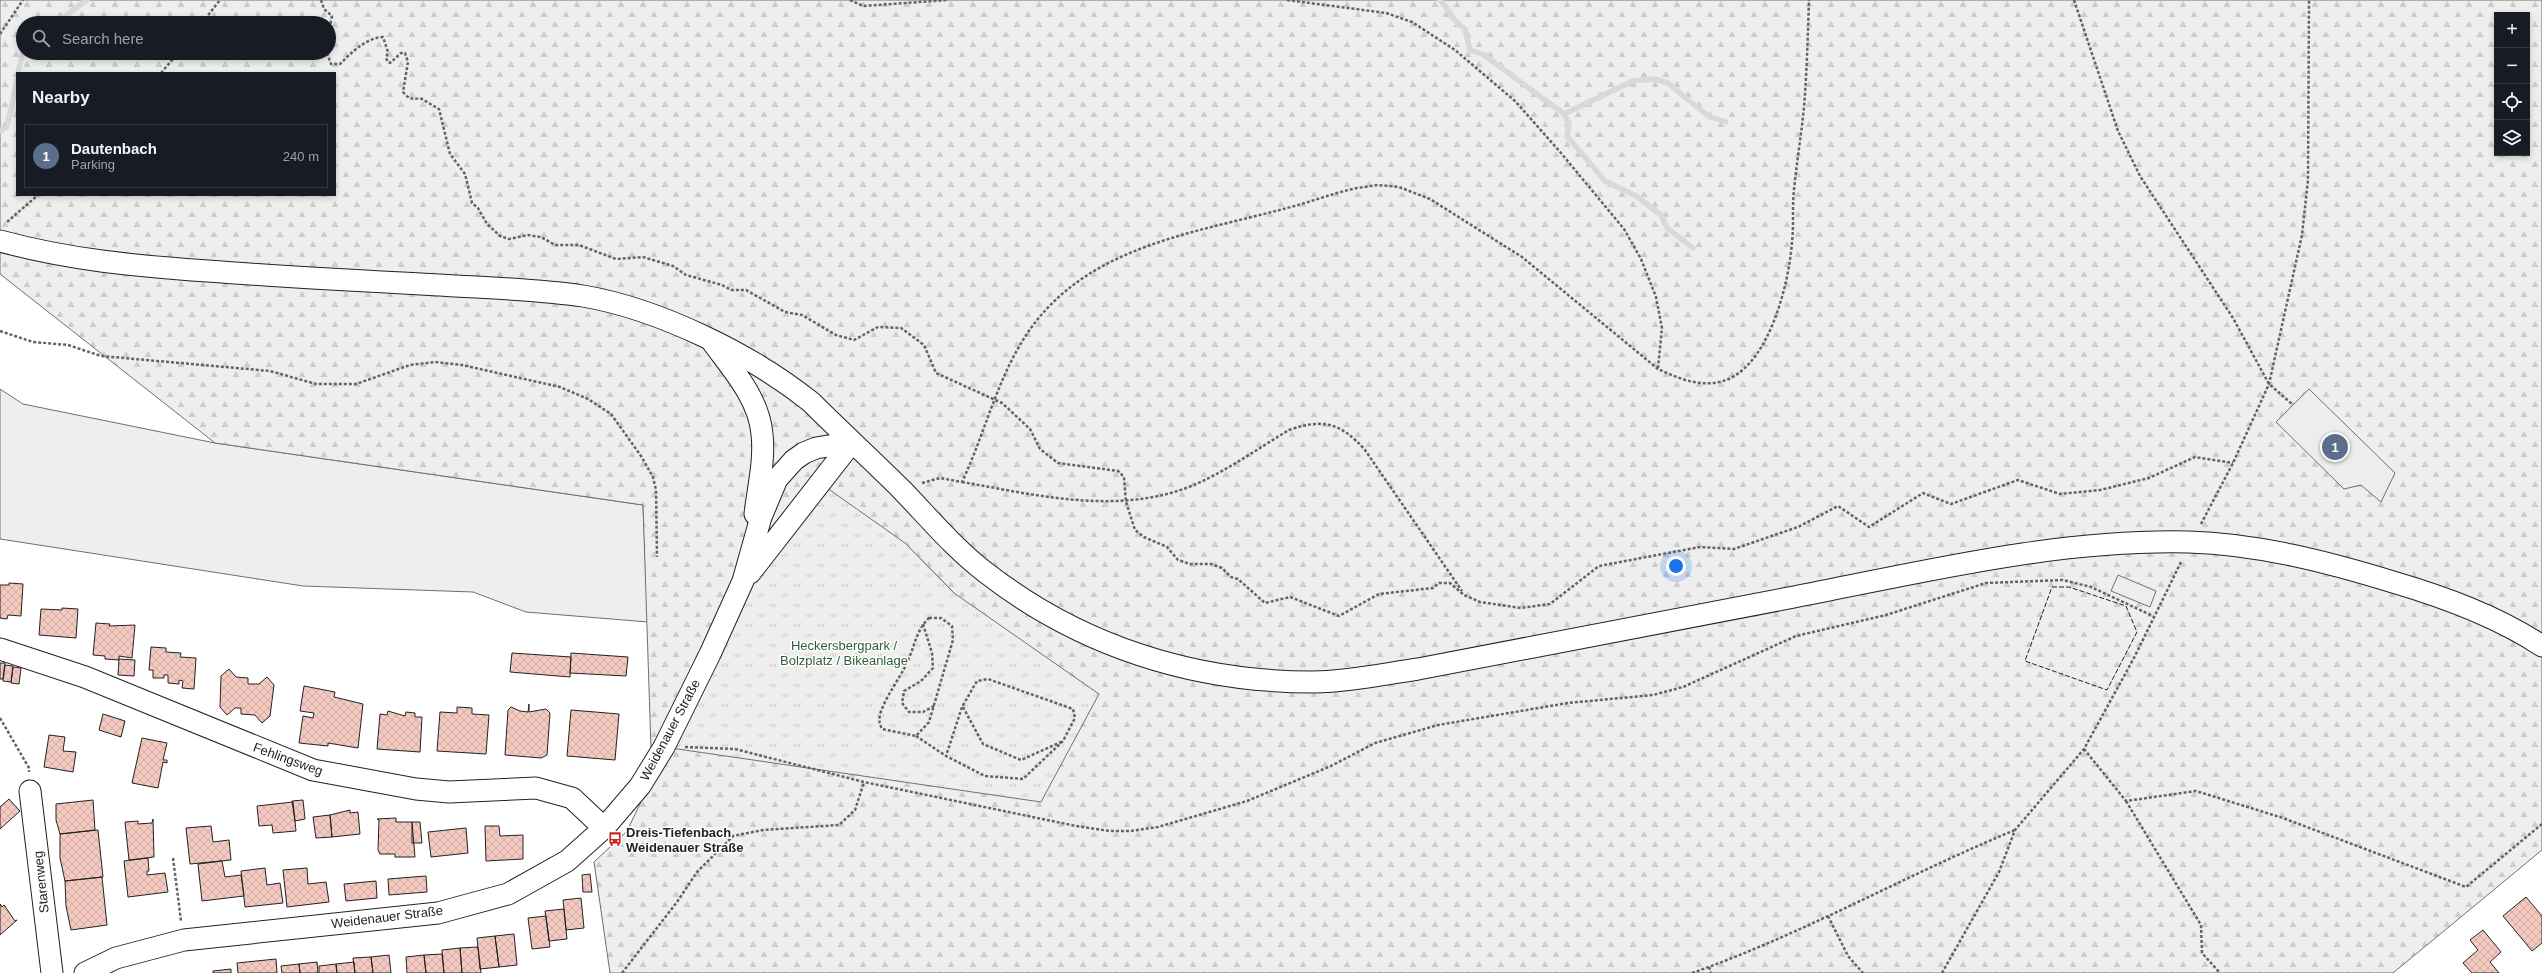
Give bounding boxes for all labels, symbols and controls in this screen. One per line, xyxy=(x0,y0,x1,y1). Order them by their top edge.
map controls xyxy=(2494,12,2530,156)
button: + xyxy=(2494,12,2530,48)
search box xyxy=(16,16,336,60)
icon: search xyxy=(30,27,52,49)
text: Search here xyxy=(62,30,144,47)
button: − xyxy=(2494,48,2530,84)
button: locate xyxy=(2494,84,2530,120)
text: Nearby xyxy=(32,88,90,107)
button: layers xyxy=(2494,120,2530,156)
text: Dautenbach xyxy=(71,140,157,157)
text: 1 xyxy=(42,149,50,164)
text: 240 m xyxy=(283,149,319,164)
text: Parking xyxy=(71,157,115,172)
pin: 1 xyxy=(2322,432,2348,462)
your location xyxy=(1666,556,1686,576)
park label: Heckersbergpark / Bolzplatz / Bikeanlage xyxy=(780,638,908,668)
street label: Weidenauer Straße xyxy=(637,677,703,783)
street label: Fehlingsweg xyxy=(251,739,325,779)
place label: Dreis-Tiefenbach Weidenauer Straße xyxy=(626,825,744,855)
bus stop icon: Dreis-Tiefenbach Weidenauer Straße xyxy=(607,831,623,847)
street label: Starenweg xyxy=(30,850,52,914)
street label: Weidenauer Straße xyxy=(330,903,444,931)

